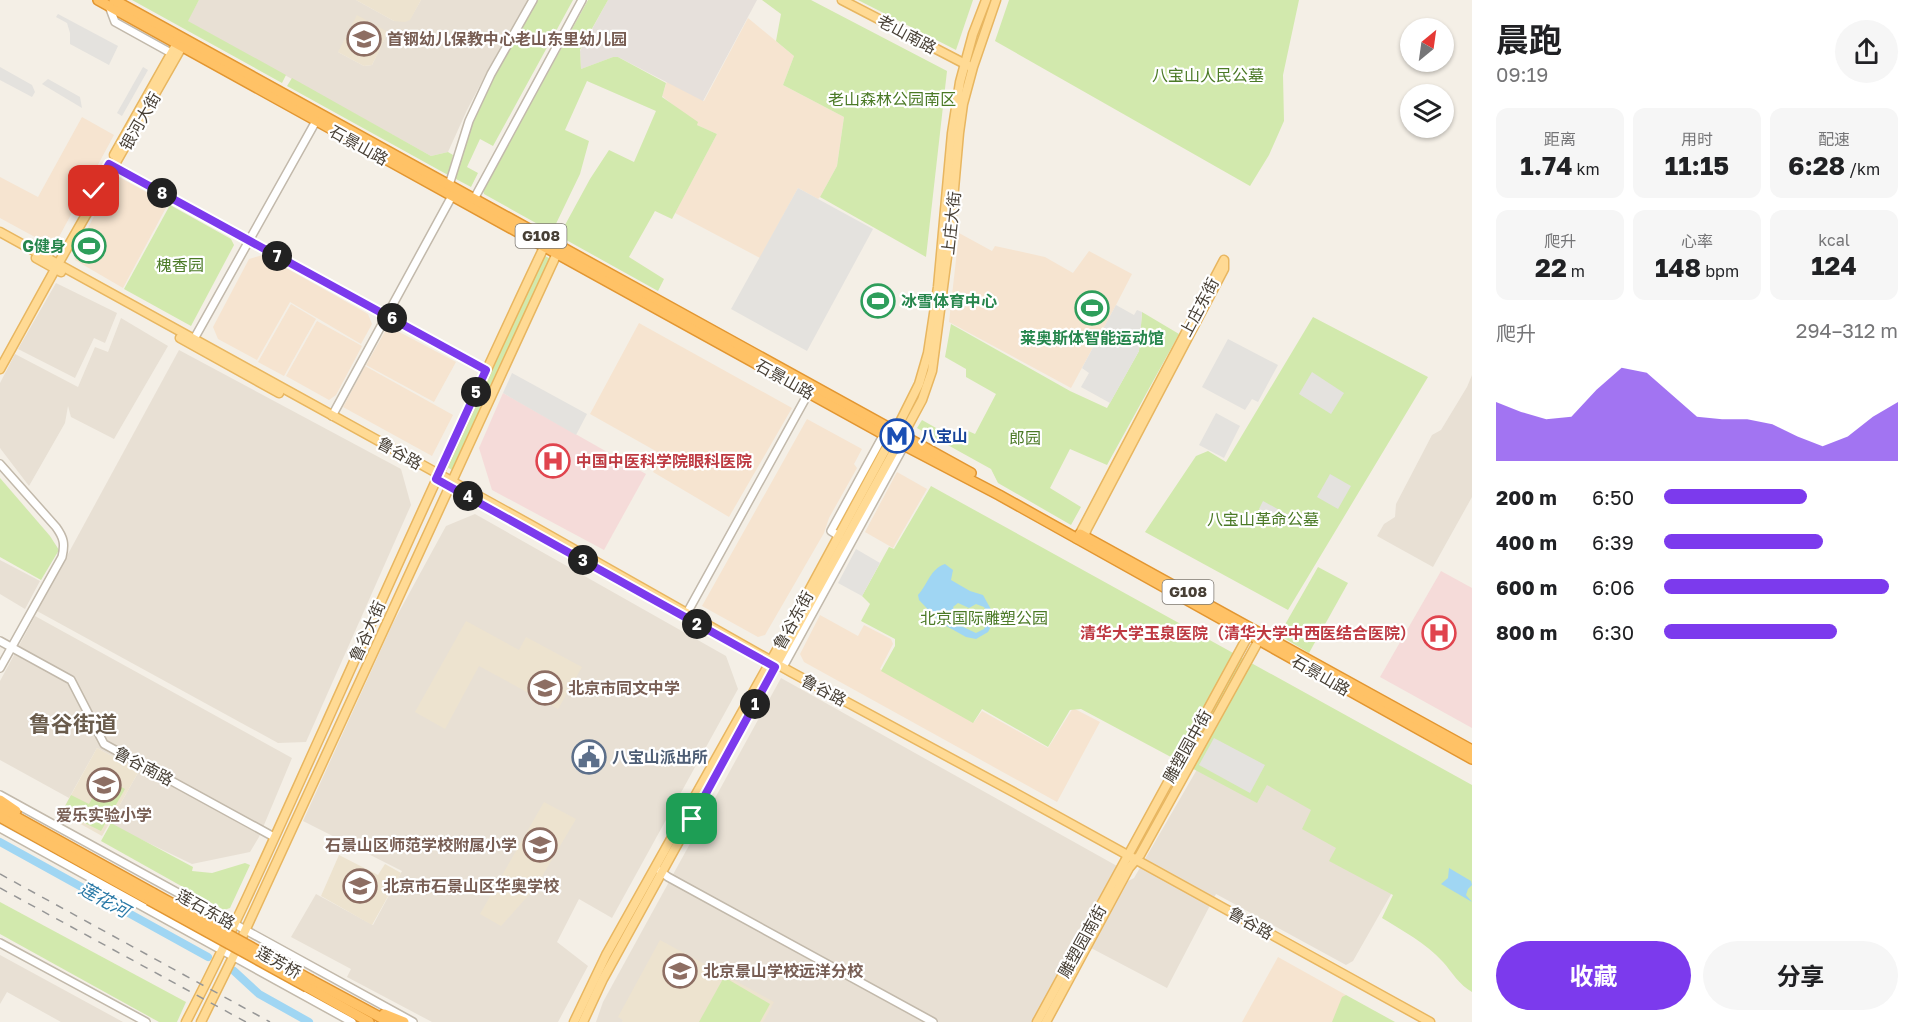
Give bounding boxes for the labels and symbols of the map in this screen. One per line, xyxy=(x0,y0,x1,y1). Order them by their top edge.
street label: 老山南路 xyxy=(874,10,940,58)
north arrow xyxy=(1400,18,1454,72)
school or university icon: 首钢幼儿保教中心老山东里幼儿园 xyxy=(346,21,382,57)
place label: 首钢幼儿保教中心老山东里幼儿园 xyxy=(387,29,627,49)
park label: 八宝山人民公墓 xyxy=(1152,65,1264,85)
street label: 银河大街 xyxy=(115,88,165,154)
park label: 老山森林公园南区 xyxy=(828,89,956,109)
street label: 石景山路 xyxy=(326,121,392,169)
pin xyxy=(68,165,119,216)
pin: 8 xyxy=(147,178,177,208)
street label: 上庄大街 xyxy=(938,190,964,256)
road number: G108 xyxy=(516,224,566,248)
sports icon: G健身 xyxy=(71,228,107,264)
place label: G健身 xyxy=(22,236,66,256)
pin: 7 xyxy=(262,241,292,271)
park label: 槐香园 xyxy=(156,255,204,275)
street label: 上庄东街 xyxy=(1175,274,1223,340)
sports icon: 冰雪体育中心 xyxy=(860,283,896,319)
sports icon: 莱奥斯体智能运动馆 xyxy=(1074,290,1110,326)
place label: 冰雪体育中心 xyxy=(901,291,997,311)
pin: 6 xyxy=(377,303,407,333)
place label: 莱奥斯体智能运动馆 xyxy=(1020,328,1164,348)
street label: 石景山路 xyxy=(752,355,818,403)
pin: 5 xyxy=(461,377,491,407)
metro station icon: 八宝山 xyxy=(879,418,915,454)
place label: 八宝山 xyxy=(920,426,968,446)
park label: 郎园 xyxy=(1009,428,1041,448)
street label: 鲁谷路 xyxy=(374,433,426,473)
hospital icon: 中国中医科学院眼科医院 xyxy=(535,443,571,479)
place label: 中国中医科学院眼科医院 xyxy=(576,451,752,471)
pin: 4 xyxy=(453,481,483,511)
park label: 八宝山革命公墓 xyxy=(1207,509,1319,529)
pin: 3 xyxy=(568,545,598,575)
road number: G108 xyxy=(1162,580,1214,604)
street label: 鲁谷东街 xyxy=(769,587,817,653)
street label: 鲁谷大街 xyxy=(345,598,389,664)
park label: 北京国际雕塑公园 xyxy=(920,608,1048,628)
pin: 2 xyxy=(682,609,712,639)
hospital icon: 清华大学玉泉医院（清华大学中西医结合医院） xyxy=(1421,615,1457,651)
place label: 清华大学玉泉医院（清华大学中西医结合医院） xyxy=(1080,623,1416,643)
street label: 石景山路 xyxy=(1288,650,1354,700)
school or university icon: 北京市同文中学 xyxy=(527,670,563,706)
street label: 鲁谷路 xyxy=(798,670,850,710)
place label: 北京市同文中学 xyxy=(568,678,680,698)
pin: 1 xyxy=(740,689,770,719)
street label: 雕塑园中街 xyxy=(1159,706,1215,786)
district label: 鲁谷街道 xyxy=(29,710,117,737)
public building icon: 八宝山派出所 xyxy=(571,739,607,775)
street label: 鲁谷南路 xyxy=(111,742,177,790)
place label: 八宝山派出所 xyxy=(612,747,708,767)
school or university icon: 爱乐实验小学 xyxy=(86,767,122,803)
pin xyxy=(666,793,717,844)
place label: 爱乐实验小学 xyxy=(56,805,152,825)
school or university icon: 石景山区师范学校附属小学 xyxy=(522,827,558,863)
place label: 石景山区师范学校附属小学 xyxy=(325,835,517,855)
school or university icon: 北京市石景山区华奥学校 xyxy=(342,868,378,904)
water label: 莲花河 xyxy=(76,876,136,923)
place label: 北京市石景山区华奥学校 xyxy=(383,876,560,896)
street label: 莲石东路 xyxy=(173,885,239,933)
street label: 雕塑园南街 xyxy=(1054,901,1110,981)
street label: 鲁谷路 xyxy=(1225,903,1277,943)
street label: 莲芳桥 xyxy=(253,942,305,982)
school or university icon: 北京景山学校远洋分校 xyxy=(662,953,698,989)
place label: 北京景山学校远洋分校 xyxy=(703,961,864,981)

